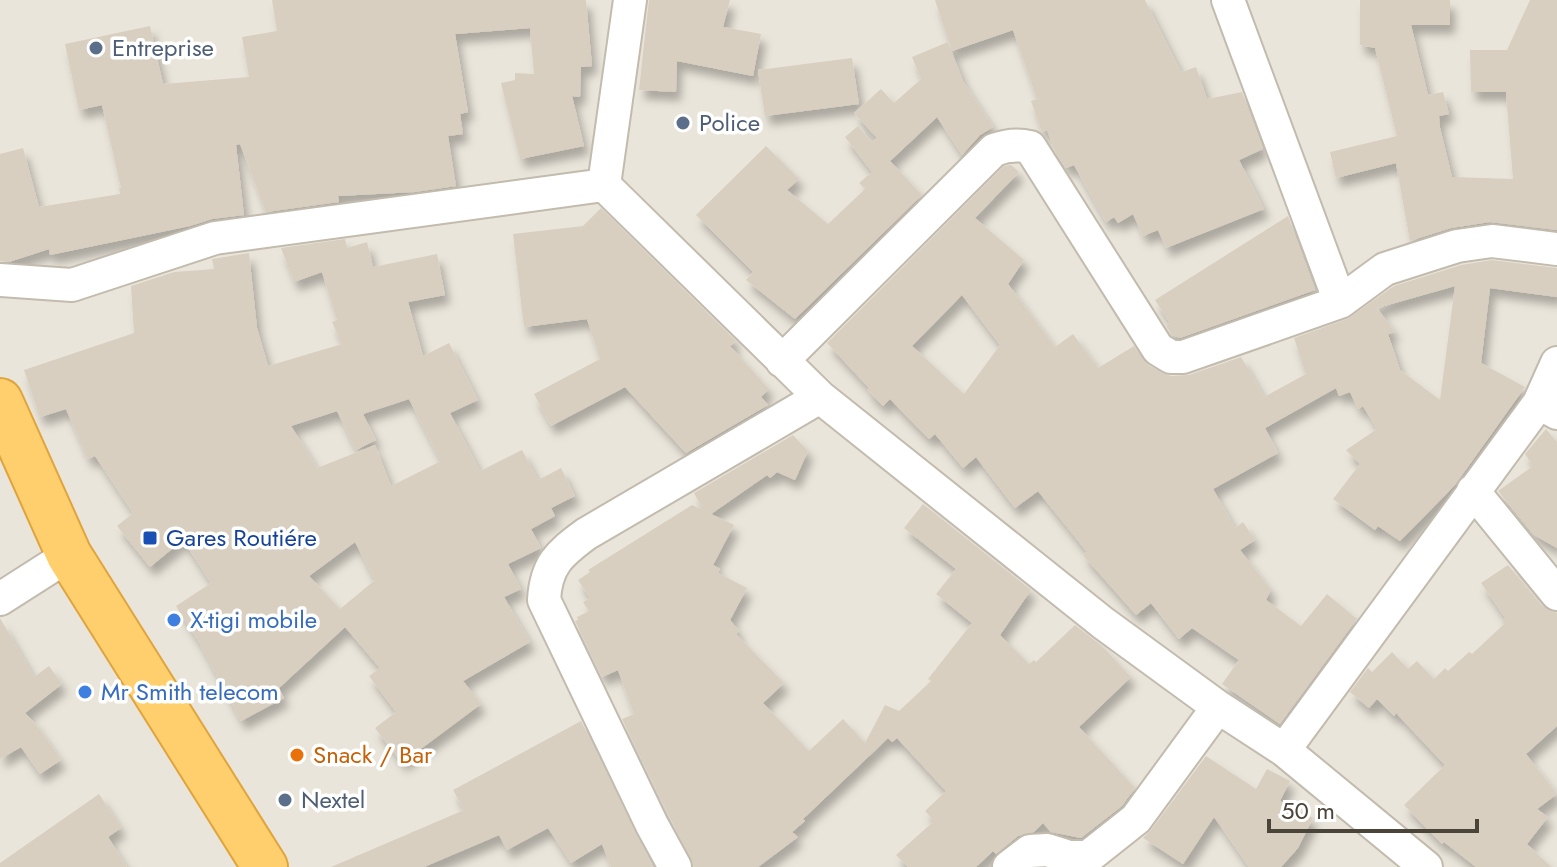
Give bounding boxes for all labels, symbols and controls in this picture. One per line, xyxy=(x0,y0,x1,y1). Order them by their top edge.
place label: Entreprise xyxy=(112,30,214,65)
marker: Entreprise xyxy=(87,39,105,57)
place label: Police xyxy=(699,105,760,140)
marker: Police xyxy=(674,114,692,132)
place label: Gares Routiére xyxy=(166,520,317,555)
marker: Gares Routiére xyxy=(141,529,159,547)
place label: X-tigi mobile xyxy=(190,602,317,637)
marker: X-tigi mobile xyxy=(165,611,183,629)
place label: Mr Smith telecom xyxy=(101,674,279,709)
marker: Mr Smith telecom xyxy=(76,683,94,701)
place label: Snack / Bar xyxy=(313,737,433,772)
marker: Snack / Bar xyxy=(288,746,306,764)
place label: Nextel xyxy=(301,782,365,817)
scale bar xyxy=(1269,783,1477,833)
marker: Nextel xyxy=(276,791,294,809)
text: 50 m xyxy=(1281,793,1335,828)

